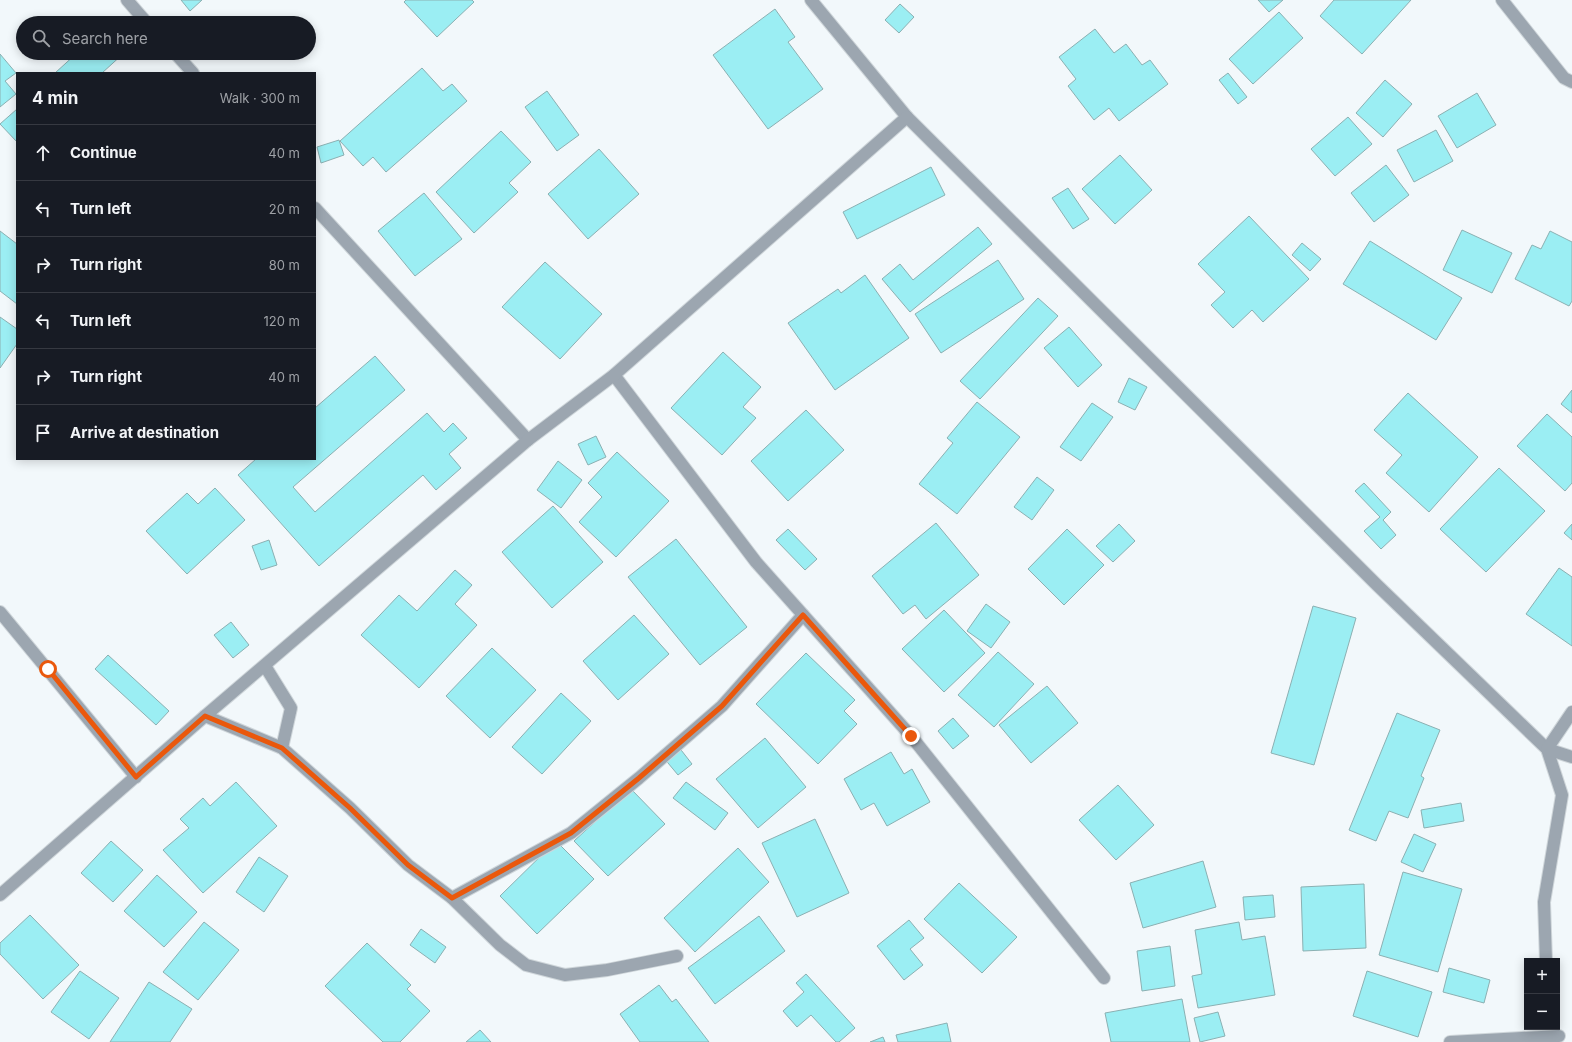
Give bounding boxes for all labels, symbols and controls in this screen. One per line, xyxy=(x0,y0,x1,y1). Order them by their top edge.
search box xyxy=(16,16,316,60)
icon: search xyxy=(30,27,52,49)
text: Search here xyxy=(62,29,148,48)
text: 4 min xyxy=(32,88,78,108)
text: Walk · 300 m xyxy=(220,90,300,106)
icon: ahead xyxy=(32,142,54,164)
text: Continue xyxy=(70,143,137,162)
text: 40 m xyxy=(268,145,300,161)
icon: left xyxy=(32,198,54,220)
text: Turn left xyxy=(70,199,131,218)
text: 20 m xyxy=(269,201,300,217)
icon: right xyxy=(32,254,54,276)
text: Turn right xyxy=(70,255,142,274)
text: 80 m xyxy=(269,257,300,273)
icon: left xyxy=(32,310,54,332)
text: Turn left xyxy=(70,311,131,330)
text: 120 m xyxy=(264,313,300,329)
icon: right xyxy=(32,366,54,388)
text: Turn right xyxy=(70,367,142,386)
text: 40 m xyxy=(268,369,300,385)
icon: arrive xyxy=(32,422,54,444)
text: Arrive at destination xyxy=(70,423,219,442)
route start xyxy=(39,660,57,678)
route end xyxy=(902,727,920,745)
map controls xyxy=(1524,958,1560,1030)
button: + xyxy=(1524,958,1560,994)
button: − xyxy=(1524,994,1560,1030)

